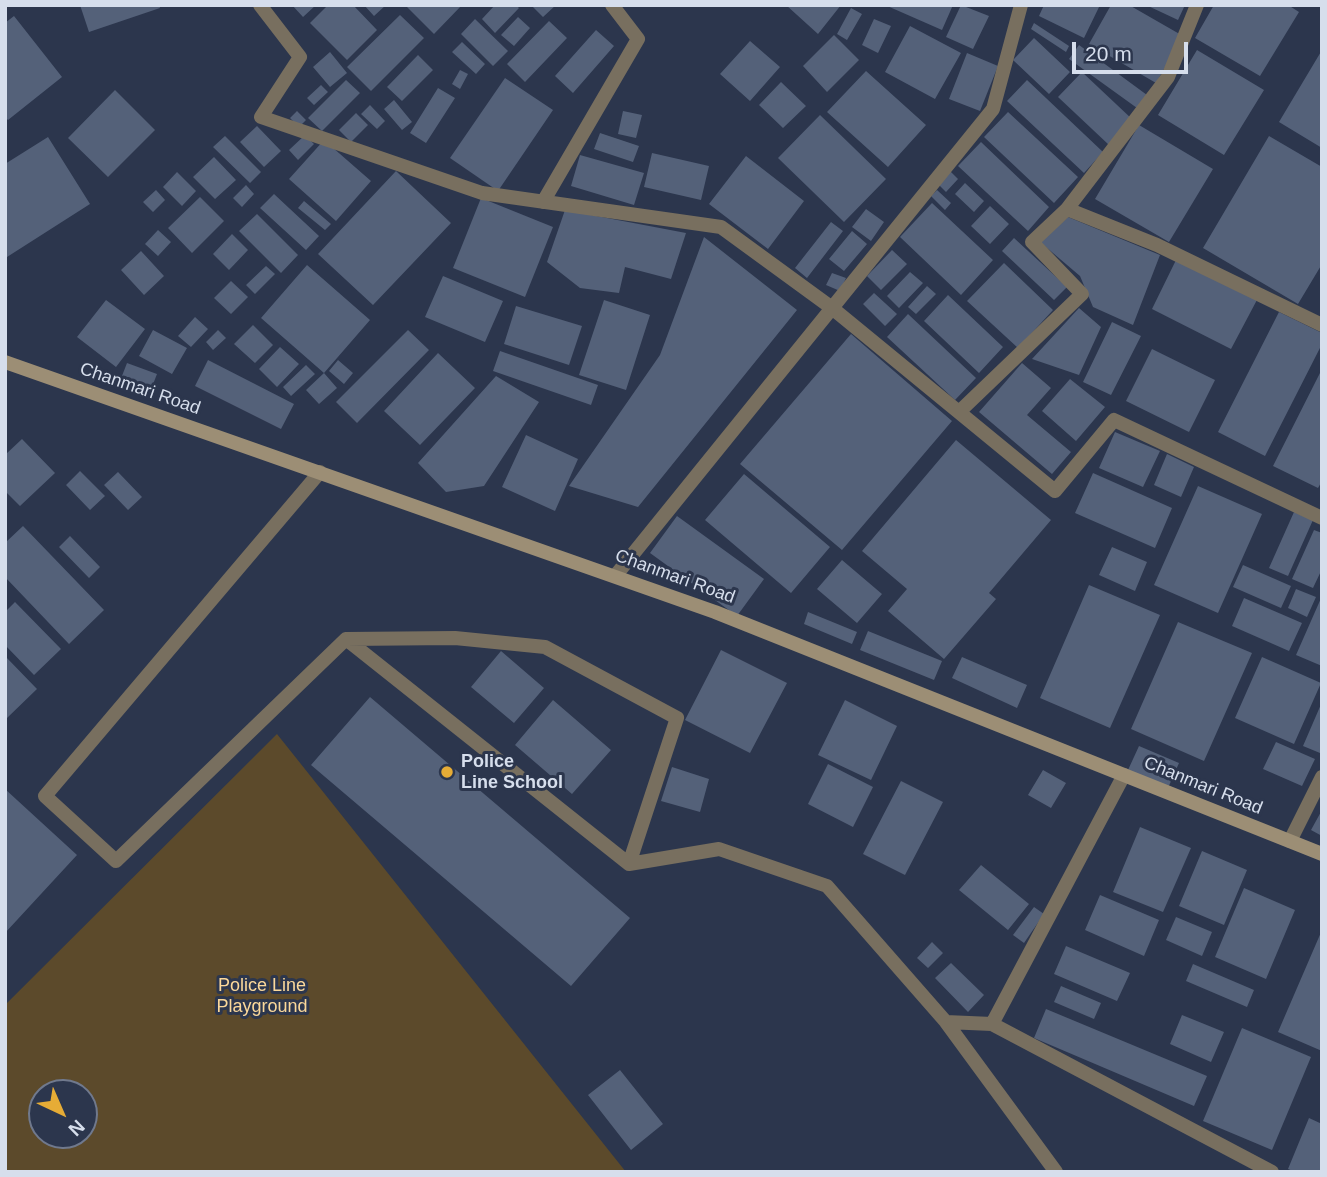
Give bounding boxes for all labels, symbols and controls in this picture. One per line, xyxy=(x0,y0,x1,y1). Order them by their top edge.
scale bar xyxy=(1075,28,1190,72)
text: 20 m xyxy=(1085,42,1132,65)
street label: Chanmari Road xyxy=(77,358,203,420)
street label: Chanmari Road xyxy=(612,545,738,609)
place label: Police Line School xyxy=(461,751,563,794)
street label: Chanmari Road xyxy=(1141,752,1265,820)
marker: Police Line School xyxy=(439,764,455,780)
park label: Police Line Playground xyxy=(216,975,308,1018)
north arrow xyxy=(28,1079,98,1149)
text: N xyxy=(64,1116,89,1140)

